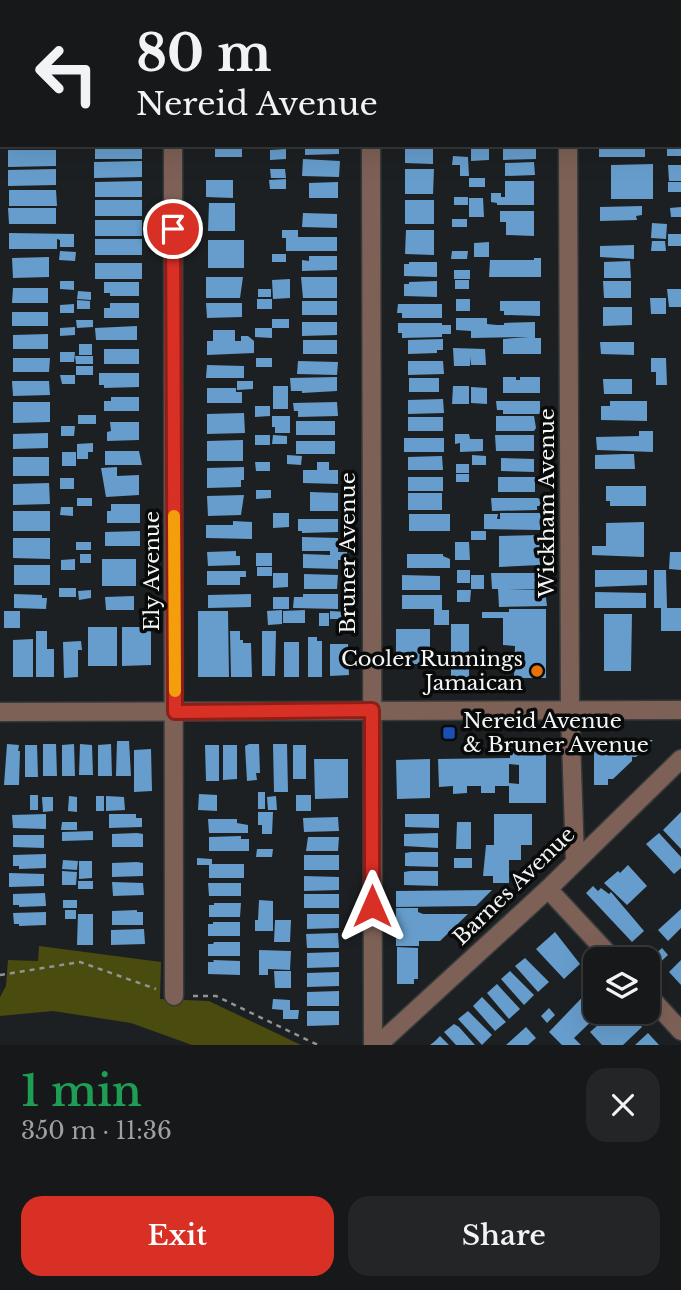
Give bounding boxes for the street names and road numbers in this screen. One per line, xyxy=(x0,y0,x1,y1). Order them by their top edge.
street label: Wickham Avenue xyxy=(534,408,560,599)
street label: Bruner Avenue xyxy=(335,472,361,634)
street label: Ely Avenue xyxy=(139,511,165,631)
street label: Barnes Avenue xyxy=(448,821,580,951)

